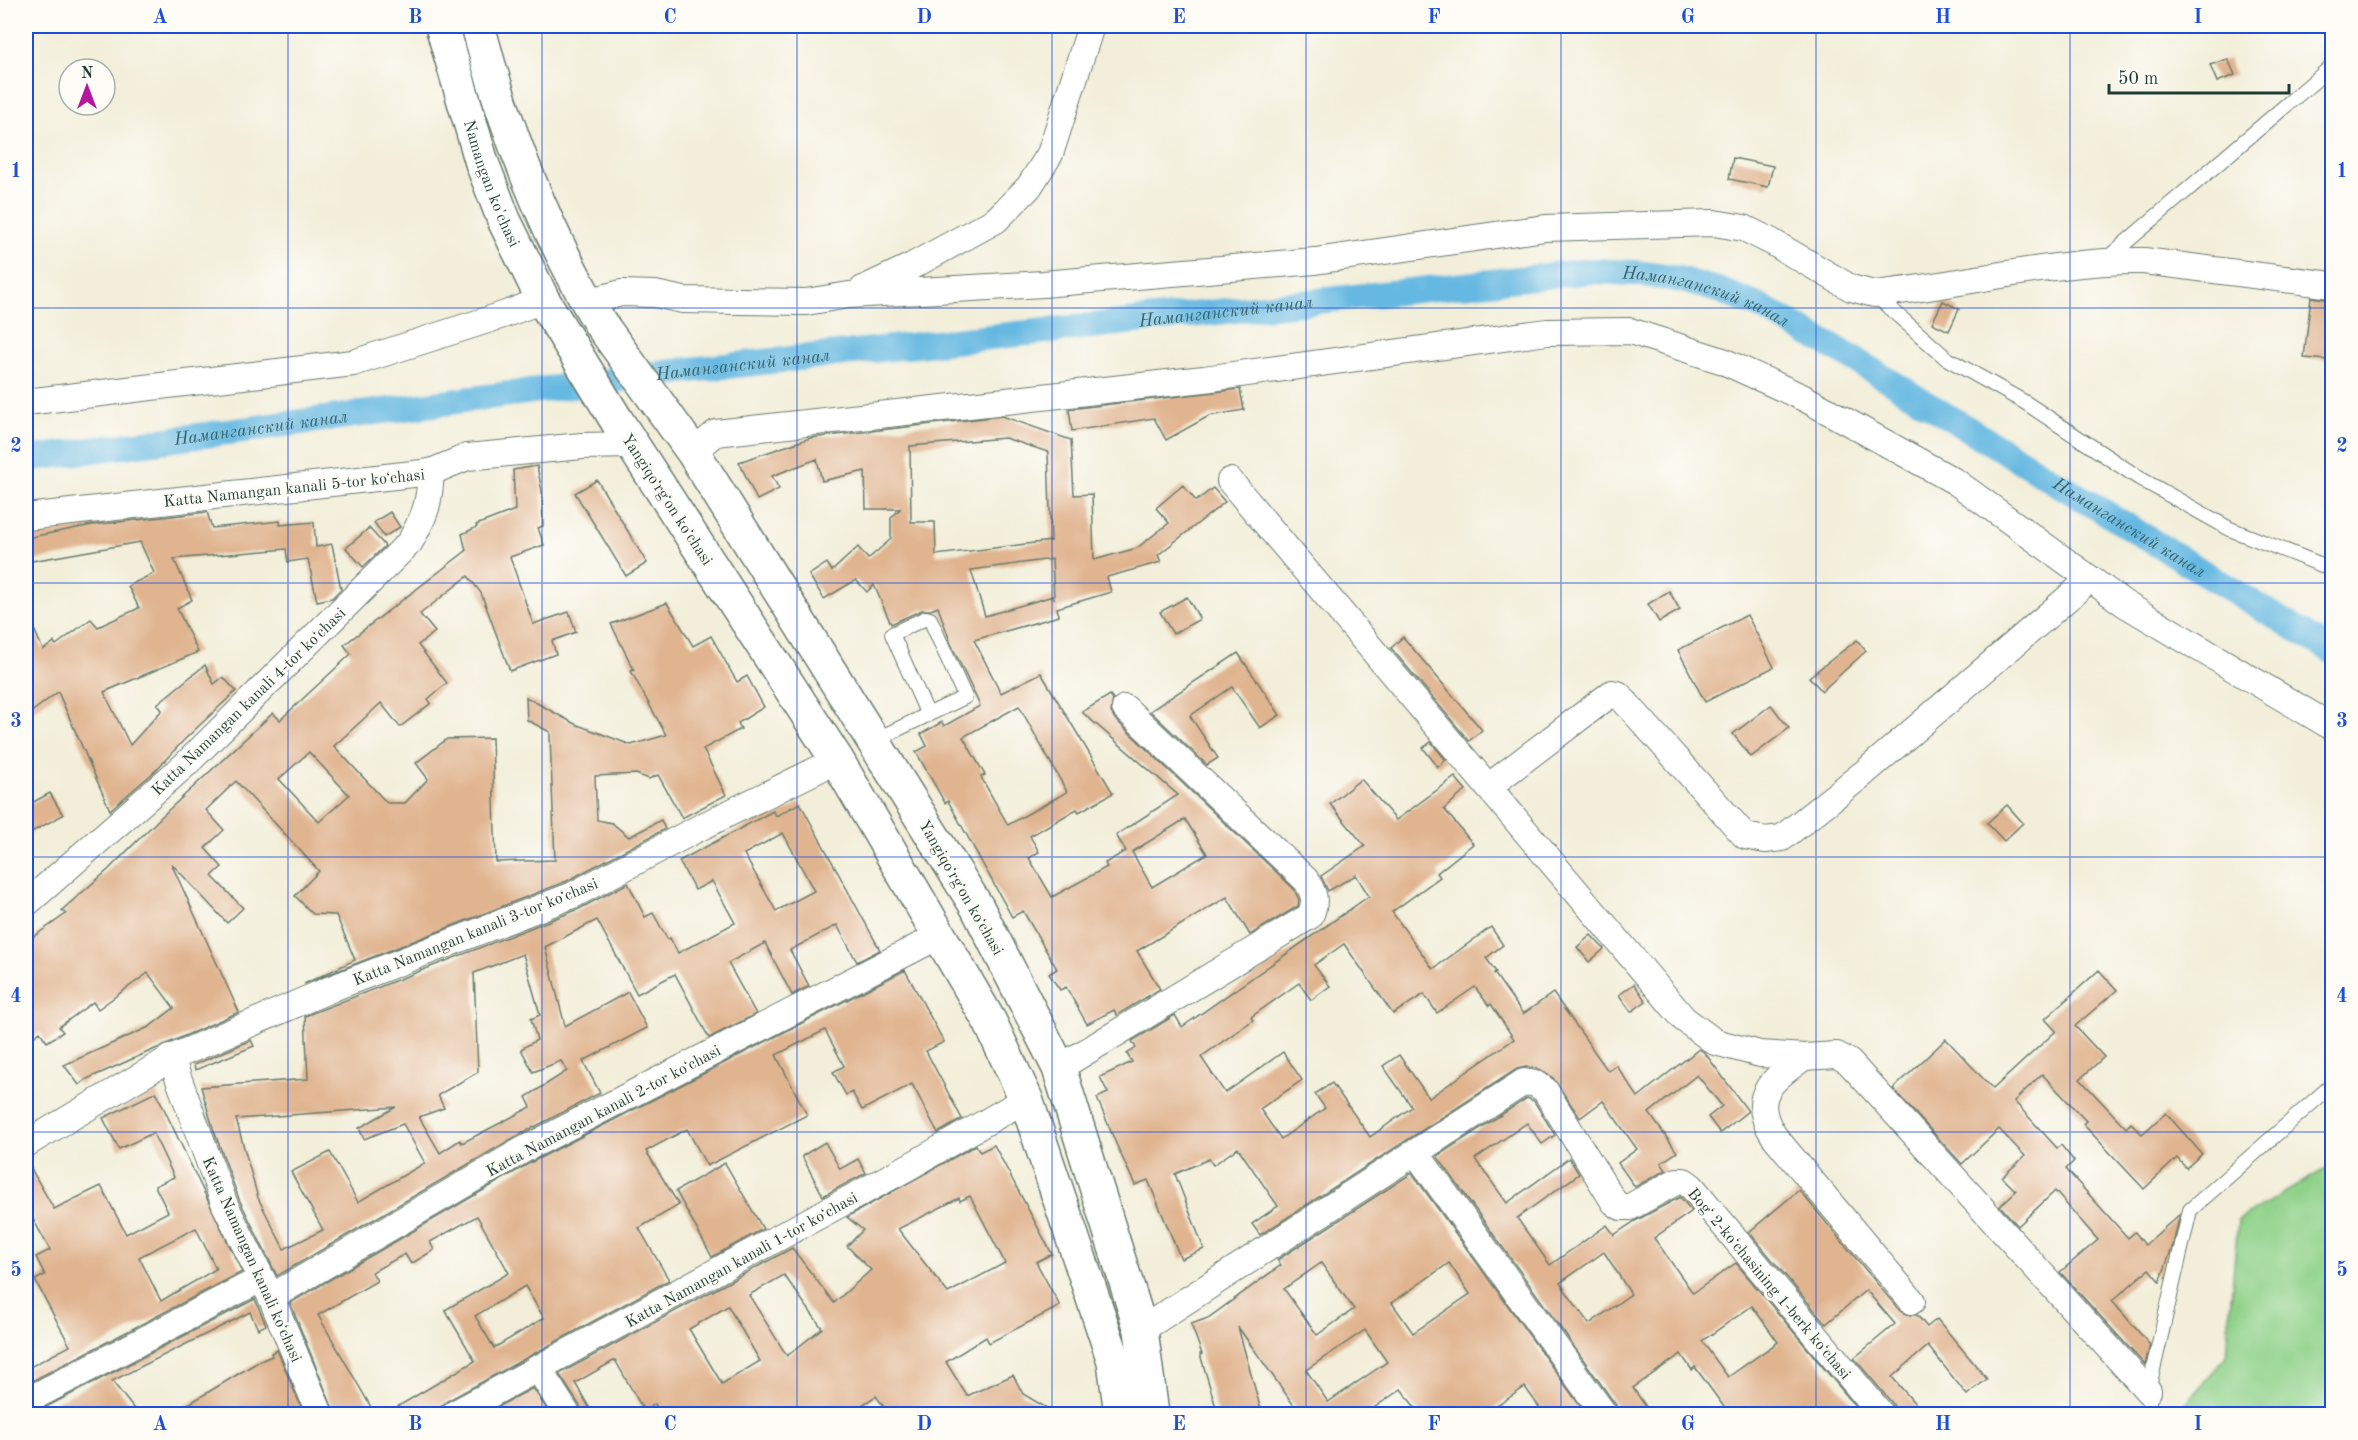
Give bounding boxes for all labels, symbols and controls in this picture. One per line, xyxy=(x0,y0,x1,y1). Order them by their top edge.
text: A xyxy=(152,8,168,28)
text: B xyxy=(408,8,422,28)
text: C xyxy=(663,8,677,28)
text: D xyxy=(916,8,932,28)
text: E xyxy=(1172,8,1186,28)
text: F xyxy=(1427,8,1441,28)
text: G xyxy=(1681,8,1695,28)
text: H xyxy=(1935,8,1951,28)
text: I xyxy=(2194,8,2202,28)
north arrow xyxy=(57,57,117,117)
scale bar xyxy=(2109,57,2289,95)
text: N xyxy=(81,66,94,82)
text: 50 m xyxy=(2118,70,2158,88)
street label: Namangan ko'chasi xyxy=(460,118,522,250)
text: 1 xyxy=(10,162,22,182)
text: 1 xyxy=(2336,162,2348,182)
water label: Наманганский канал xyxy=(1620,264,1792,331)
water label: Наманганский канал xyxy=(1137,294,1314,331)
water label: Наманганский канал xyxy=(654,347,831,384)
water label: Наманганский канал xyxy=(172,408,349,449)
street label: Yangiqoʻrgʻon koʻchasi xyxy=(618,432,715,569)
text: 2 xyxy=(10,437,22,457)
text: 2 xyxy=(2336,437,2348,457)
street label: Katta Namangan kanali 5-tor koʻchasi xyxy=(163,467,426,511)
water label: Наманганский канал xyxy=(2049,474,2209,582)
street label: Katta Namangan kanali 4-tor koʻchasi xyxy=(149,605,349,799)
text: 3 xyxy=(10,712,22,732)
text: 3 xyxy=(2336,712,2348,732)
street label: Yangiqoʻrgʻon koʻchasi xyxy=(915,818,1005,958)
street label: Katta Namangan kanali 3-tor koʻchasi xyxy=(351,876,601,989)
text: 4 xyxy=(10,987,22,1007)
text: 4 xyxy=(2336,987,2348,1007)
street label: Katta Namangan kanali 2-tor koʻchasi xyxy=(484,1043,724,1180)
street label: Katta Namangan kanali koʻchasi xyxy=(199,1155,304,1365)
street label: Bogʻ 2-koʻchasining 1-berk koʻchasi xyxy=(1684,1186,1853,1383)
street label: Katta Namangan kanali 1-tor koʻchasi xyxy=(623,1190,861,1331)
text: 5 xyxy=(10,1260,22,1281)
text: 5 xyxy=(2336,1260,2348,1281)
text: A xyxy=(152,1415,168,1435)
text: B xyxy=(408,1415,422,1435)
text: C xyxy=(663,1415,677,1435)
text: D xyxy=(916,1415,932,1435)
text: E xyxy=(1172,1415,1186,1435)
text: F xyxy=(1427,1415,1441,1435)
text: G xyxy=(1681,1415,1695,1435)
text: H xyxy=(1935,1415,1951,1435)
text: I xyxy=(2194,1415,2202,1435)

